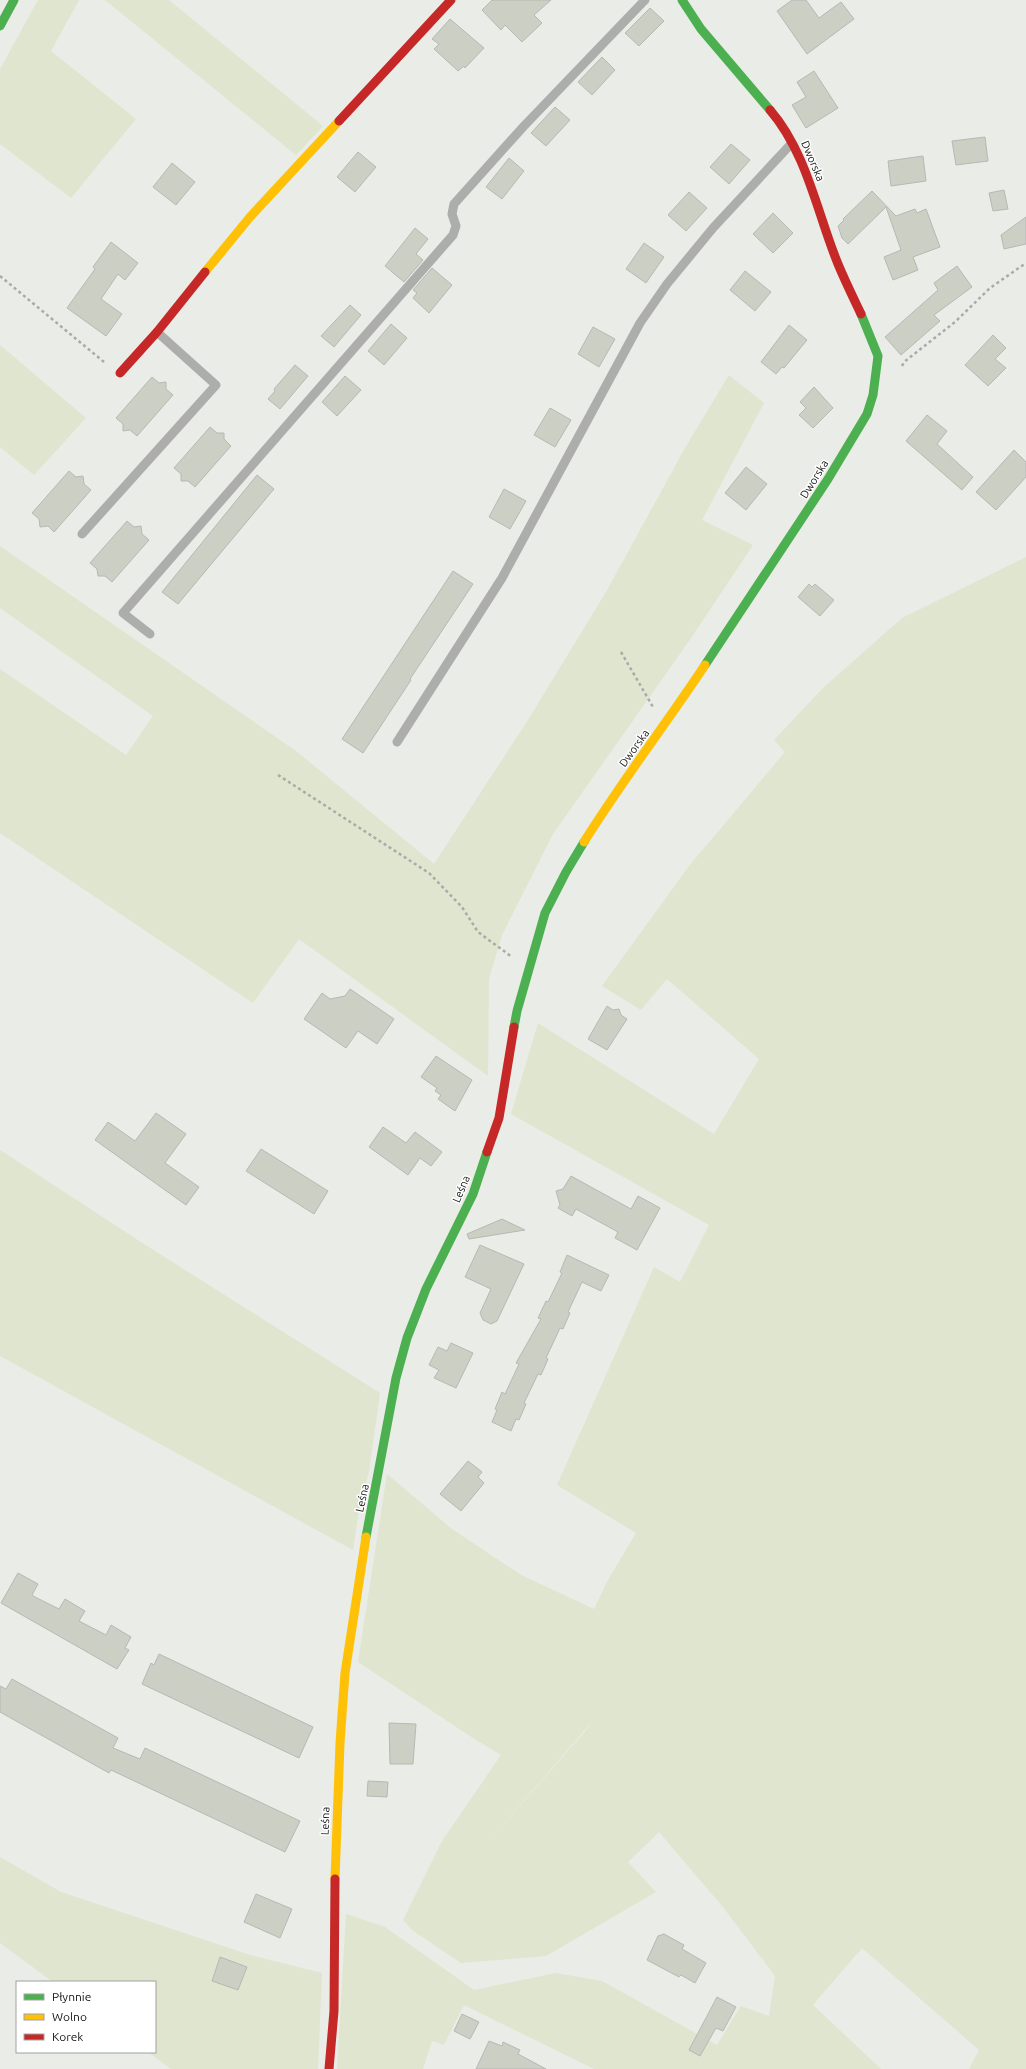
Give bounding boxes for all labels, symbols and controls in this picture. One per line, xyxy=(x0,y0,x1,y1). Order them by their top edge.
street label: Dworska xyxy=(799,139,827,183)
street label: Dworska xyxy=(798,458,830,500)
street label: Dworska xyxy=(617,727,651,769)
street label: Leśna xyxy=(450,1174,472,1204)
street label: Leśna xyxy=(353,1483,371,1513)
street label: Leśna xyxy=(319,1807,331,1835)
legend xyxy=(16,1981,156,2053)
text: Płynnie xyxy=(52,1990,91,2003)
text: Wolno xyxy=(52,2010,87,2023)
text: Korek xyxy=(52,2030,83,2043)

